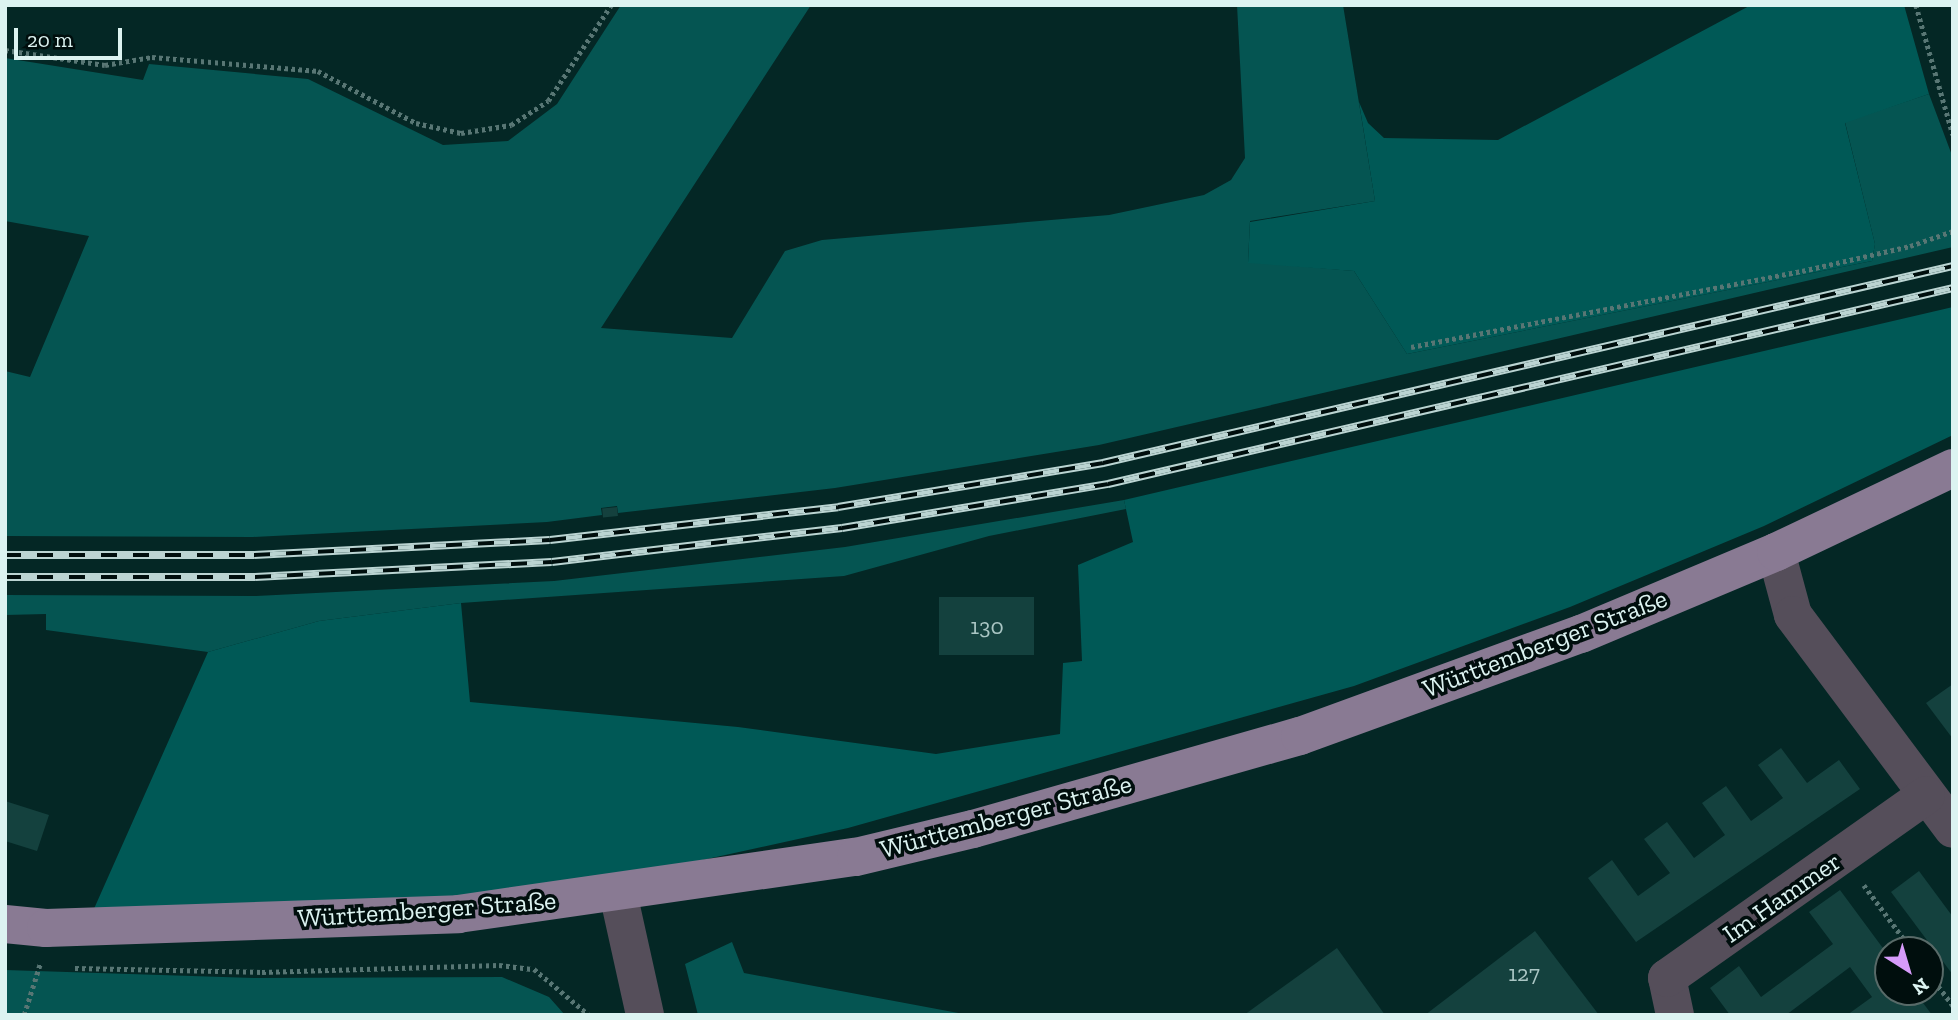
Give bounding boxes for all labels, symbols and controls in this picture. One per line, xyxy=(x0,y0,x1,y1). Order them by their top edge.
scale bar xyxy=(18,14,126,58)
text: 20 m xyxy=(27,27,73,52)
street label: Württemberger Straße xyxy=(1418,583,1672,705)
house number: 130 xyxy=(970,612,1004,640)
street label: Württemberger Straße xyxy=(877,768,1135,866)
street label: Im Hammer xyxy=(1717,846,1847,950)
street label: Württemberger Straße xyxy=(296,885,558,935)
north arrow xyxy=(1874,936,1944,1006)
house number: 127 xyxy=(1508,959,1540,987)
text: N xyxy=(1908,973,1933,1000)

